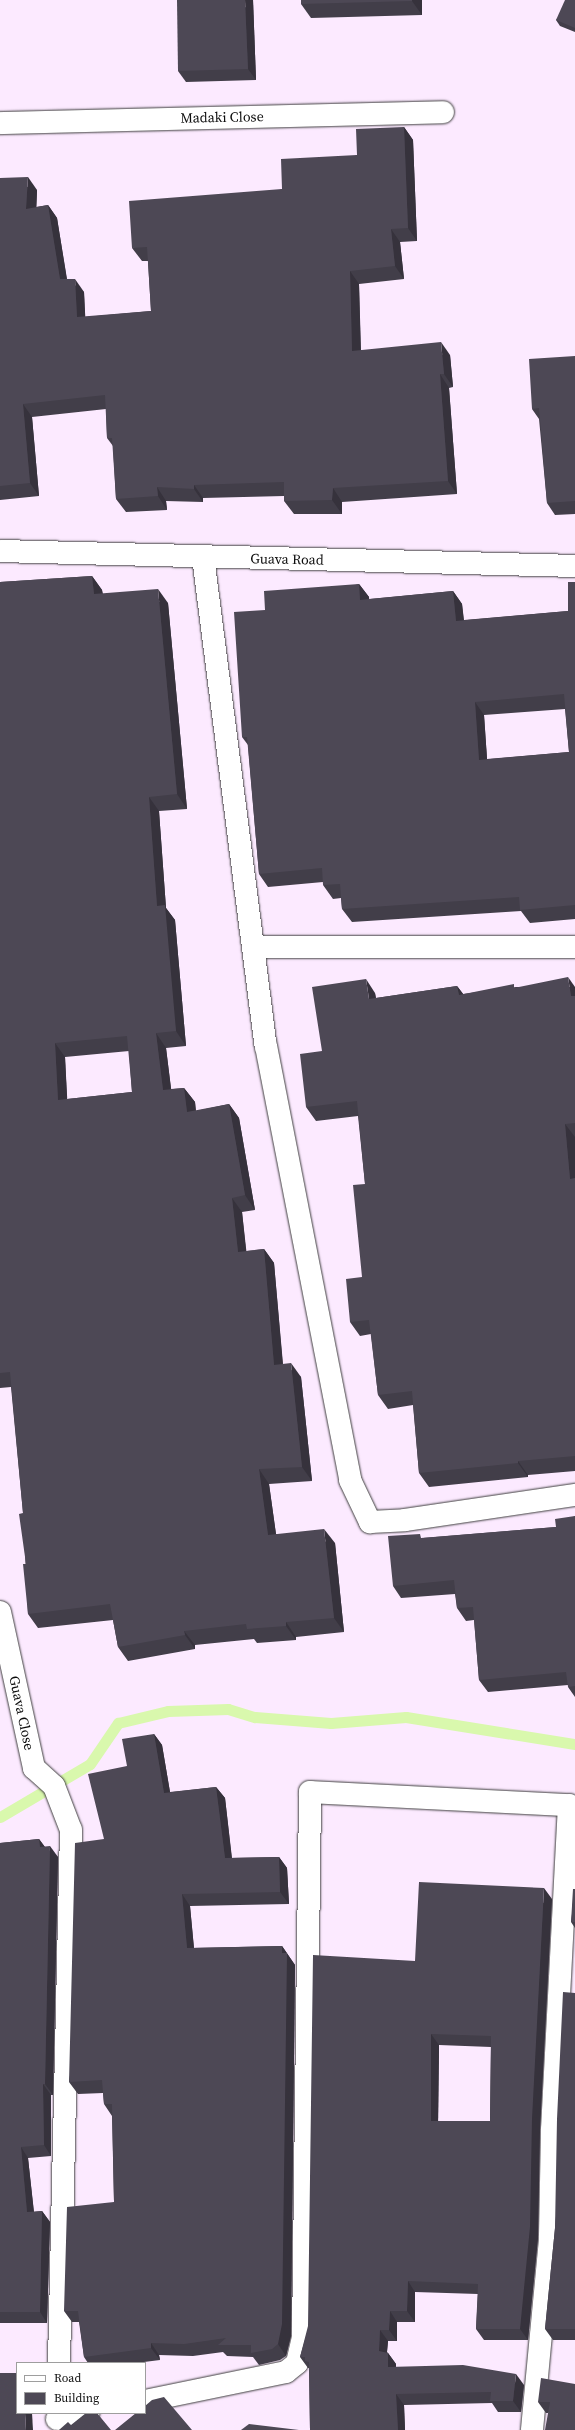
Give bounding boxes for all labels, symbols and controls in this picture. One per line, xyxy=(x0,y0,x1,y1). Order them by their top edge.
street label: Madaki Close xyxy=(180,108,264,126)
street label: Guava Road xyxy=(250,550,324,568)
street label: Guava Close xyxy=(6,1674,38,1752)
legend xyxy=(16,2362,146,2414)
text: Road xyxy=(54,2370,81,2386)
text: Building xyxy=(54,2390,99,2406)

